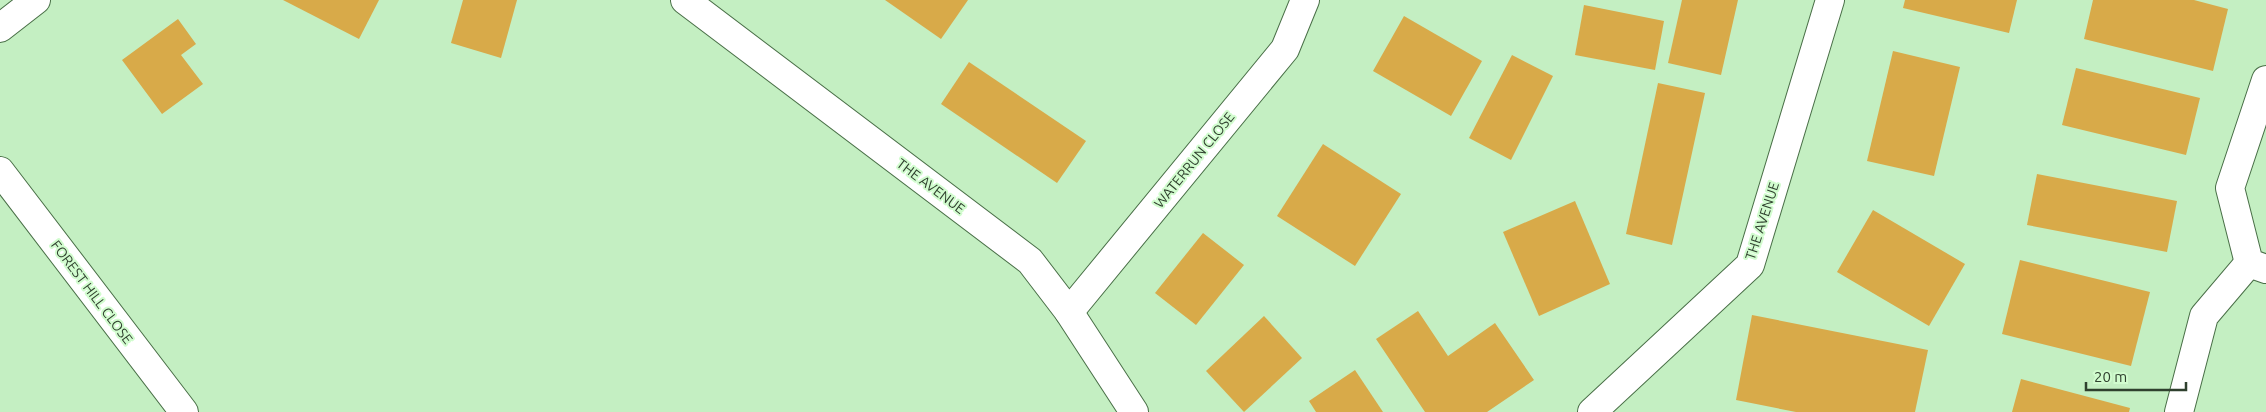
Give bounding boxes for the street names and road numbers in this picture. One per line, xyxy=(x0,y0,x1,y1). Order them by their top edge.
street label: WATERRUN CLOSE xyxy=(1151,109,1238,211)
street label: THE AVENUE xyxy=(894,155,968,217)
street label: THE AVENUE xyxy=(1742,180,1782,262)
street label: FOREST HILL CLOSE xyxy=(48,237,136,347)

